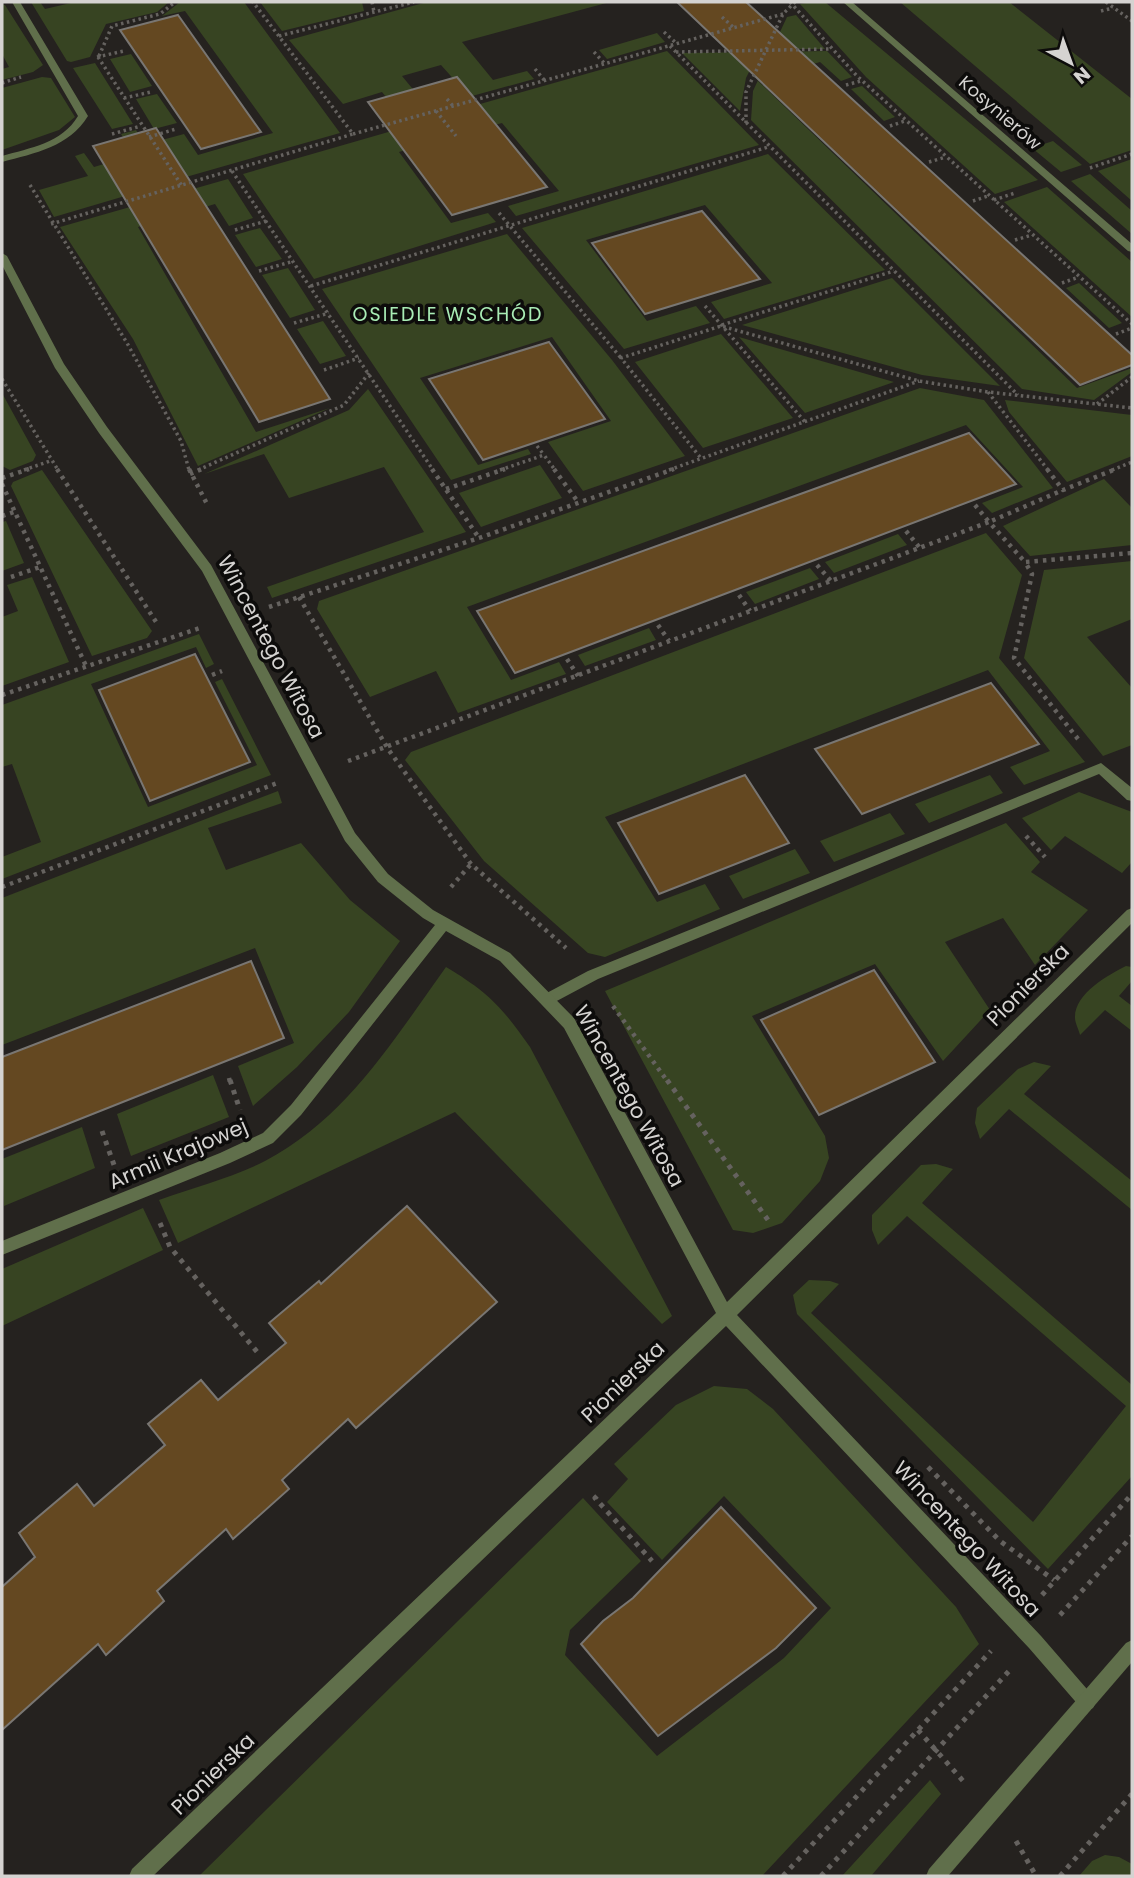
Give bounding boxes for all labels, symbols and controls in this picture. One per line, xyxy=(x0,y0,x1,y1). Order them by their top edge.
north arrow xyxy=(1036,28,1106,98)
text: N xyxy=(1068,61,1096,90)
street label: Kosynierów xyxy=(954,70,1047,156)
district label: OSIEDLE WSCHÓD xyxy=(353,301,543,328)
street label: Wincentego Witosa xyxy=(211,550,332,744)
street label: Pionierska xyxy=(980,937,1075,1032)
street label: Wincentego Witosa xyxy=(567,999,692,1192)
street label: Armii Krajowej xyxy=(104,1111,252,1196)
street label: Pionierska xyxy=(574,1334,671,1429)
street label: Wincentego Witosa xyxy=(887,1454,1048,1623)
street label: Pionierska xyxy=(164,1726,261,1821)

